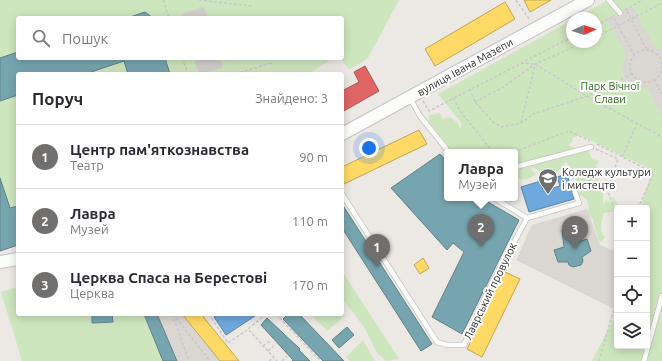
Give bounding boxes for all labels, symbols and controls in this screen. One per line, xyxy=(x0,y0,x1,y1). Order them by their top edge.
north arrow xyxy=(566,12,602,48)
search box xyxy=(16,16,344,60)
icon: search xyxy=(30,27,52,49)
text: Пошук xyxy=(62,30,108,47)
street label: вулиця Івана Мазепи xyxy=(415,36,515,98)
park label: Парк Вічної Слави xyxy=(581,80,640,105)
text: Поруч xyxy=(32,89,83,108)
text: Знайдено: 3 xyxy=(255,91,328,105)
your location xyxy=(359,138,379,158)
text: Центр пам'яткознавства xyxy=(70,141,249,158)
popup xyxy=(444,149,518,201)
text: 1 xyxy=(41,150,49,164)
text: 90 m xyxy=(299,150,328,164)
text: Театр xyxy=(70,158,104,172)
text: Лавра xyxy=(458,160,504,177)
place label: Коледж культури і мистецтв xyxy=(562,166,651,191)
school or university icon: Коледж культури і мистецтв xyxy=(537,167,559,195)
text: Музей xyxy=(458,177,497,191)
text: Лавра xyxy=(70,205,116,222)
map controls xyxy=(614,205,650,349)
button: + xyxy=(614,205,650,241)
text: 2 xyxy=(41,214,49,228)
text: 110 m xyxy=(292,214,328,228)
pin: 2 xyxy=(468,214,494,247)
pin: 3 xyxy=(562,216,588,249)
text: Музей xyxy=(70,222,109,236)
pin: 1 xyxy=(364,234,390,267)
street label: Лаврський провулок xyxy=(461,240,519,342)
button: − xyxy=(614,241,650,277)
text: Церква Спаса на Берестові xyxy=(70,269,267,286)
button: locate xyxy=(614,277,650,313)
text: 3 xyxy=(41,278,49,292)
text: 170 m xyxy=(292,278,328,292)
text: Церква xyxy=(70,286,115,300)
button: layers xyxy=(614,313,650,349)

